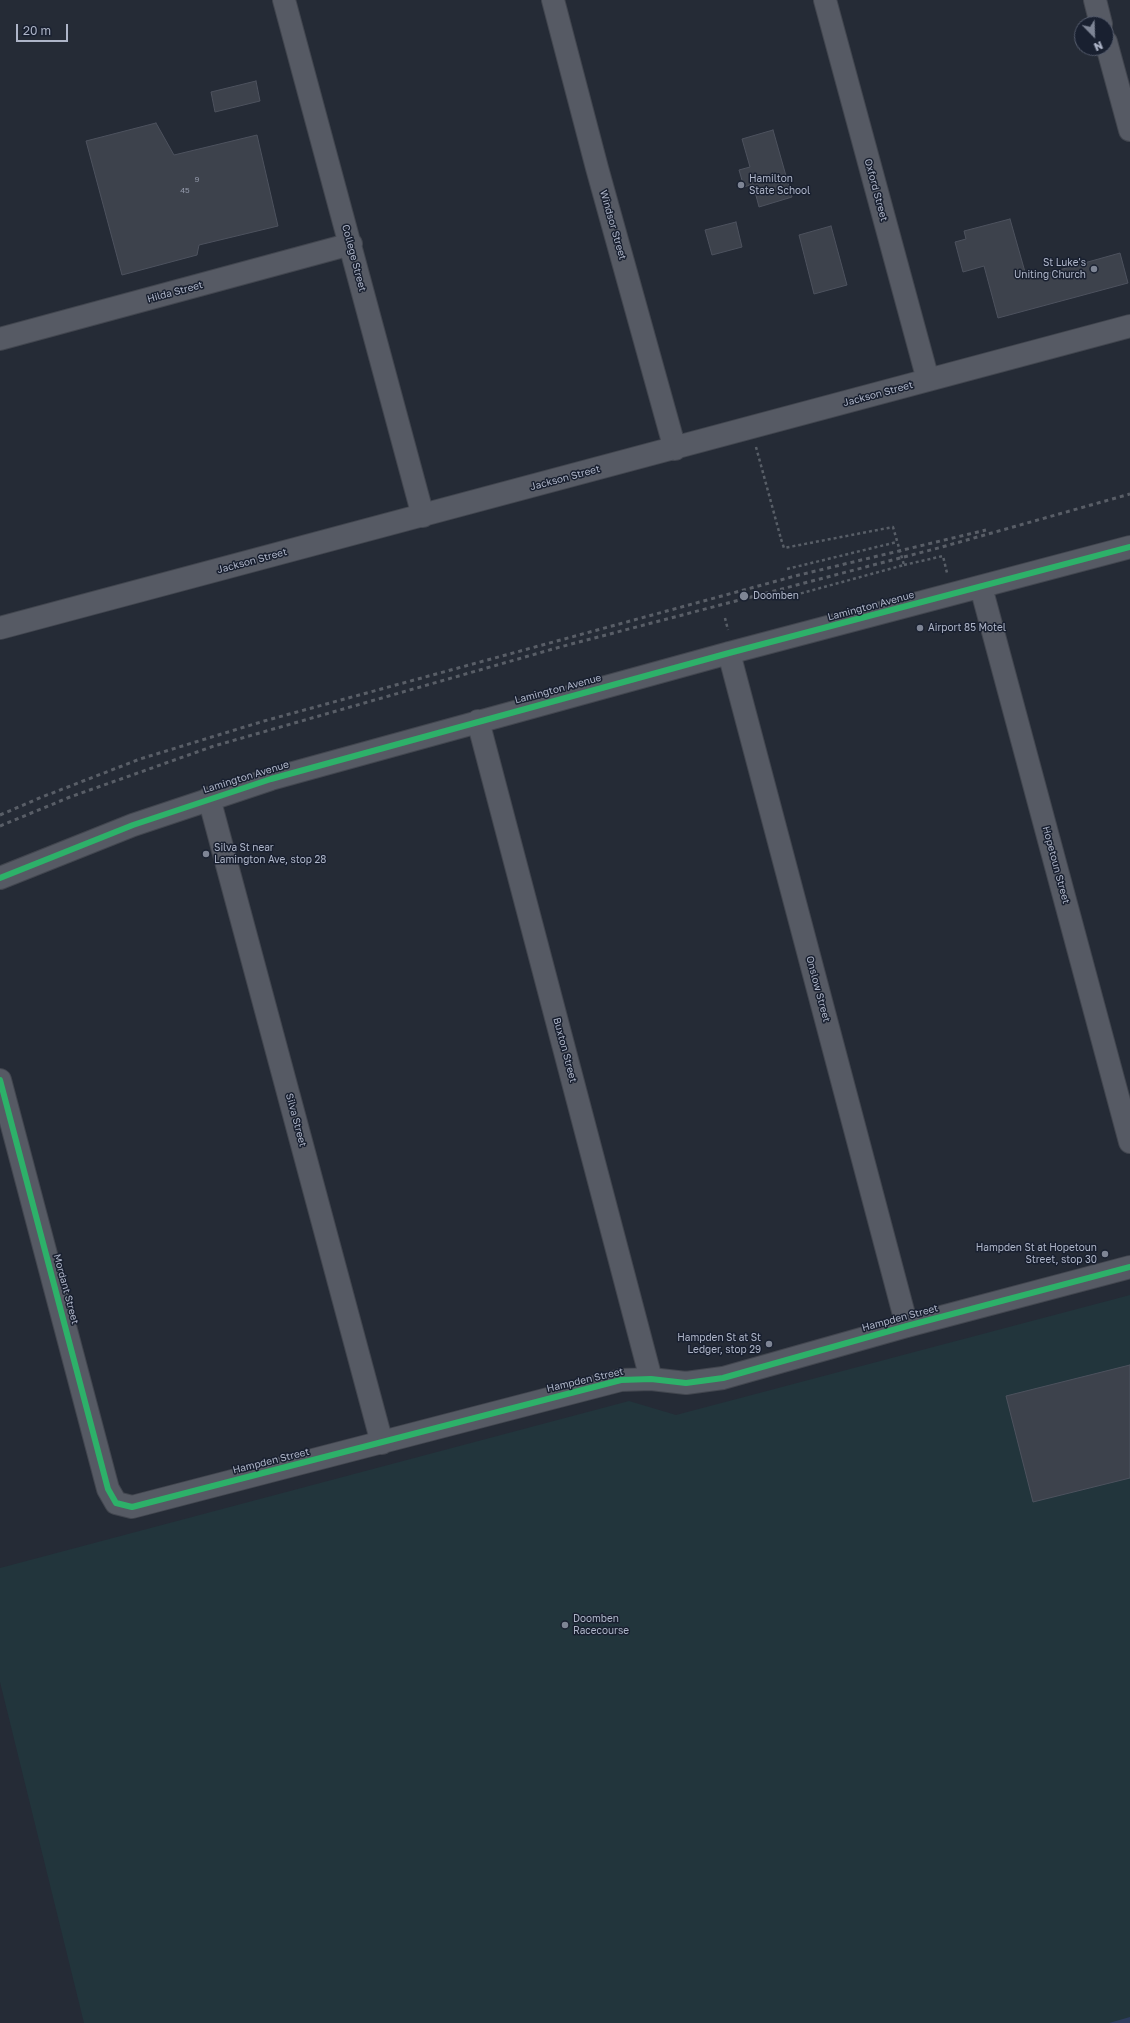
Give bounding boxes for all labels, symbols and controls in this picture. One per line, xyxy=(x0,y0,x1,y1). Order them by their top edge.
scale bar xyxy=(18,16,70,42)
north arrow xyxy=(1074,16,1114,56)
text: 20 m xyxy=(23,23,51,38)
text: N xyxy=(1092,39,1105,54)
street label: Oxford Street xyxy=(862,157,890,223)
place label: Hamilton State School xyxy=(749,173,810,196)
house number: 9 xyxy=(195,174,199,184)
marker: Hamilton State School xyxy=(736,180,746,190)
house number: 45 xyxy=(180,185,190,195)
street label: Windsor Street xyxy=(597,189,629,261)
street label: College Street xyxy=(339,223,369,293)
place label: St Luke's Uniting Church xyxy=(1014,257,1086,280)
marker: St Luke's Uniting Church xyxy=(1089,264,1099,274)
street label: Hilda Street xyxy=(146,279,204,305)
street label: Jackson Street xyxy=(842,379,914,409)
street label: Jackson Street xyxy=(529,463,601,493)
street label: Jackson Street xyxy=(216,546,288,576)
street label: Lamington Avenue xyxy=(826,589,916,623)
marker: Doomben xyxy=(738,590,750,602)
place label: Doomben xyxy=(753,590,799,602)
place label: Airport 85 Motel xyxy=(928,622,1006,634)
marker: Airport 85 Motel xyxy=(915,623,925,633)
street label: Lamington Avenue xyxy=(513,672,603,706)
street label: Lamington Avenue xyxy=(202,758,290,796)
street label: Hopetoun Street xyxy=(1040,825,1072,905)
place label: Silva St near Lamington Ave, stop 28 xyxy=(214,842,326,866)
marker: Silva St near Lamington Ave, stop 28 xyxy=(201,849,211,859)
street label: Onslow Street xyxy=(803,955,833,1023)
street label: Buxton Street xyxy=(551,1016,579,1084)
street label: Silva Street xyxy=(283,1092,309,1148)
place label: Hampden St at Hopetoun Street, stop 30 xyxy=(976,1242,1097,1266)
marker: Hampden St at Hopetoun Street, stop 30 xyxy=(1100,1249,1110,1259)
street label: Mordant Street xyxy=(51,1253,81,1325)
street label: Hampden Street xyxy=(861,1302,939,1334)
place label: Hampden St at St Ledger, stop 29 xyxy=(677,1332,761,1356)
marker: Hampden St at St Ledger, stop 29 xyxy=(764,1339,774,1349)
street label: Hampden Street xyxy=(545,1365,625,1395)
street label: Hampden Street xyxy=(231,1446,311,1476)
place label: Doomben Racecourse xyxy=(573,1613,629,1636)
marker: Doomben Racecourse xyxy=(560,1620,570,1630)

